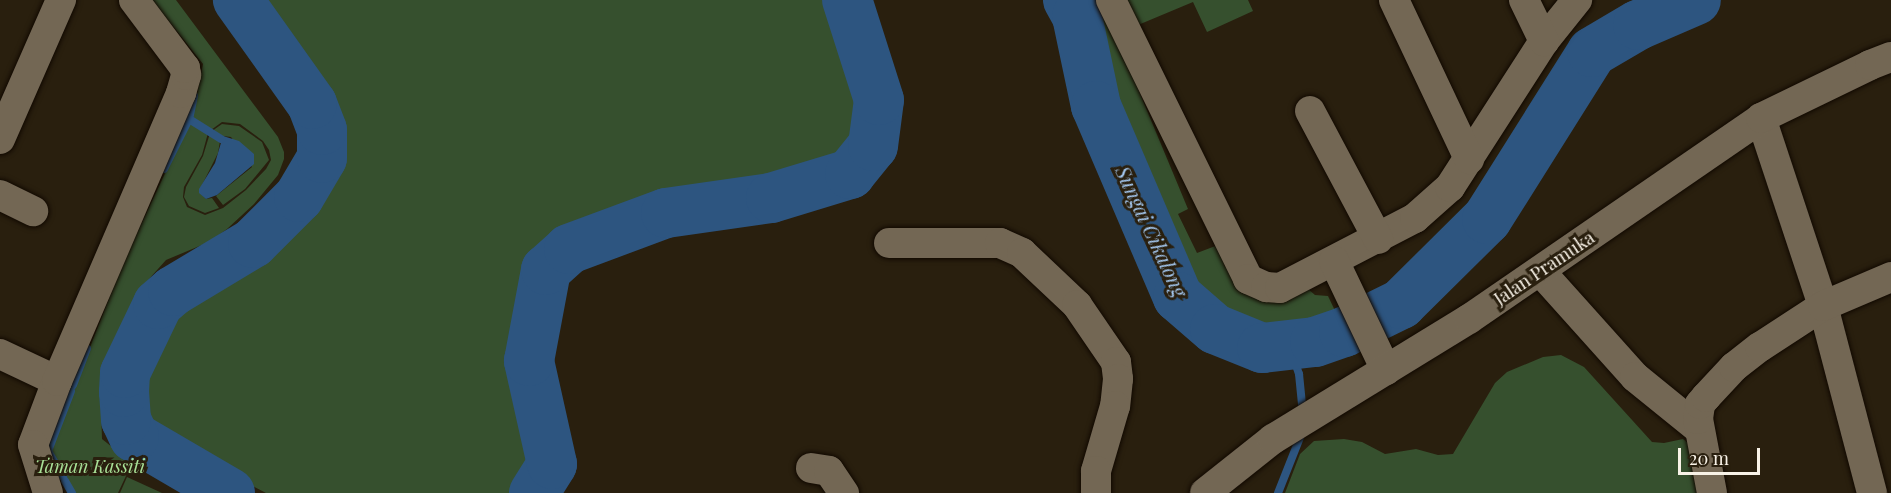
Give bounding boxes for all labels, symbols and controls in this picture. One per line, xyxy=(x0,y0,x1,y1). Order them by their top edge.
water label: Sungai Cikalong xyxy=(1111,162,1193,300)
street label: Jalan Pramuka xyxy=(1490,226,1598,310)
scale bar xyxy=(1681,436,1764,474)
text: 20 m xyxy=(1689,446,1729,470)
park label: Taman Kassiti xyxy=(35,455,145,477)

